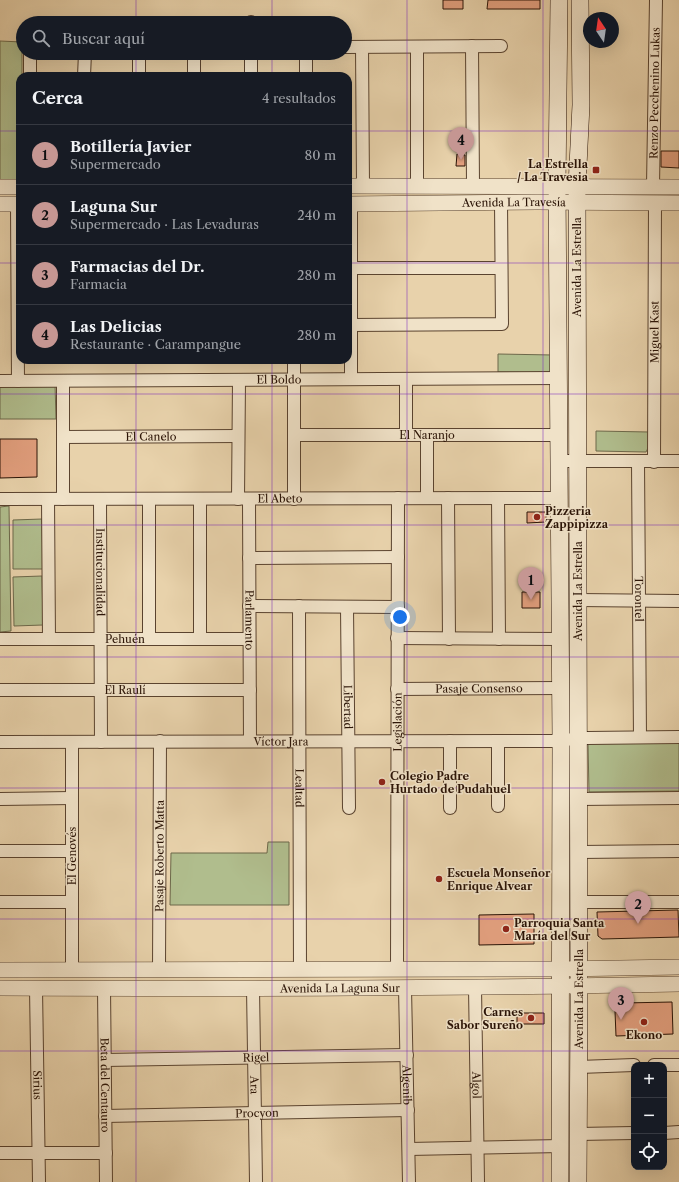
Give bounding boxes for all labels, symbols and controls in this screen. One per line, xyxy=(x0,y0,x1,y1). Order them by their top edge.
north arrow xyxy=(583,12,619,48)
search box xyxy=(16,16,352,60)
icon: search xyxy=(30,27,52,49)
street label: Renzo Pecchenino Lukas xyxy=(646,27,663,159)
text: Buscar aquí xyxy=(62,29,145,48)
text: Cerca xyxy=(32,88,83,108)
text: 4 resultados xyxy=(262,90,336,106)
pin: 4 xyxy=(448,127,474,160)
text: Botillería Javier xyxy=(70,137,191,156)
text: 1 xyxy=(42,147,48,163)
text: 80 m xyxy=(304,147,336,163)
text: Supermercado xyxy=(70,156,161,172)
place label: La Estrella / La Travesia xyxy=(517,157,589,184)
marker: La Estrella / La Travesia xyxy=(591,165,601,175)
street label: Avenida La Travesía xyxy=(461,195,566,210)
text: Laguna Sur xyxy=(70,197,157,216)
text: 2 xyxy=(41,207,49,223)
text: 240 m xyxy=(297,207,336,223)
text: Supermercado · Las Levaduras xyxy=(70,216,259,232)
street label: Avenida La Estrella xyxy=(570,217,584,318)
text: Farmacias del Dr. xyxy=(70,257,204,276)
text: 3 xyxy=(41,267,49,283)
text: 280 m xyxy=(297,267,336,283)
text: Farmacia xyxy=(70,276,127,292)
street label: Miguel Kast xyxy=(647,301,662,363)
text: Las Delicias xyxy=(70,317,162,336)
text: 4 xyxy=(41,327,49,343)
text: 280 m xyxy=(297,327,336,343)
text: Restaurante · Carampangue xyxy=(70,336,241,352)
street label: El Boldo xyxy=(256,372,302,387)
street label: El Naranjo xyxy=(399,428,455,442)
street label: El Canelo xyxy=(125,429,177,444)
street label: El Abeto xyxy=(257,491,303,506)
place label: Pizzeria Zappipizza xyxy=(545,504,609,531)
marker: Pizzeria Zappipizza xyxy=(532,512,542,522)
street label: Institucionalidad xyxy=(93,528,107,616)
street label: Avenida La Estrella xyxy=(571,541,585,642)
pin: 1 xyxy=(518,567,544,600)
street label: Torontel xyxy=(632,576,646,622)
street label: Parlamento xyxy=(242,590,257,651)
your location xyxy=(390,607,410,627)
street label: Pehuén xyxy=(105,632,145,646)
street label: Pasaje Consenso xyxy=(435,681,523,696)
street label: El Raulí xyxy=(104,683,146,697)
street label: Libertad xyxy=(341,685,355,730)
street label: Legislación xyxy=(390,692,405,752)
street label: Víctor Jara xyxy=(253,734,309,749)
street label: Lealtad xyxy=(292,769,307,808)
place label: Colegio Padre Hurtado de Pudahuel xyxy=(390,769,511,796)
marker: Colegio Padre Hurtado de Pudahuel xyxy=(377,777,387,787)
street label: Pasaje Roberto Matta xyxy=(152,800,167,912)
street label: El Genovés xyxy=(65,826,79,885)
place label: Escuela Monseñor Enrique Alvear xyxy=(447,866,551,893)
marker: Escuela Monseñor Enrique Alvear xyxy=(434,874,444,884)
pin: 2 xyxy=(625,891,651,924)
place label: Parroquia Santa María del Sur xyxy=(514,916,605,943)
marker: Parroquia Santa María del Sur xyxy=(501,924,511,934)
street label: Avenida La Estrella xyxy=(572,949,586,1050)
street label: Avenida La Laguna Sur xyxy=(279,981,400,995)
pin: 3 xyxy=(608,987,634,1020)
place label: Carnes Sabor Sureño xyxy=(447,1005,523,1032)
marker: Carnes Sabor Sureño xyxy=(526,1013,536,1023)
marker: Ekono xyxy=(639,1017,649,1027)
place label: Ekono xyxy=(626,1028,662,1042)
street label: Beta del Centauro xyxy=(98,1038,112,1133)
street label: Rigel xyxy=(243,1050,270,1065)
map controls xyxy=(631,1062,667,1170)
button: + xyxy=(631,1062,667,1098)
street label: Algenib xyxy=(400,1064,414,1106)
street label: Sirius xyxy=(30,1070,45,1100)
street label: Algol xyxy=(469,1070,484,1099)
street label: Ara xyxy=(247,1075,262,1095)
button: − xyxy=(631,1098,667,1134)
street label: Procyon xyxy=(235,1106,279,1120)
button: locate xyxy=(631,1134,667,1170)

